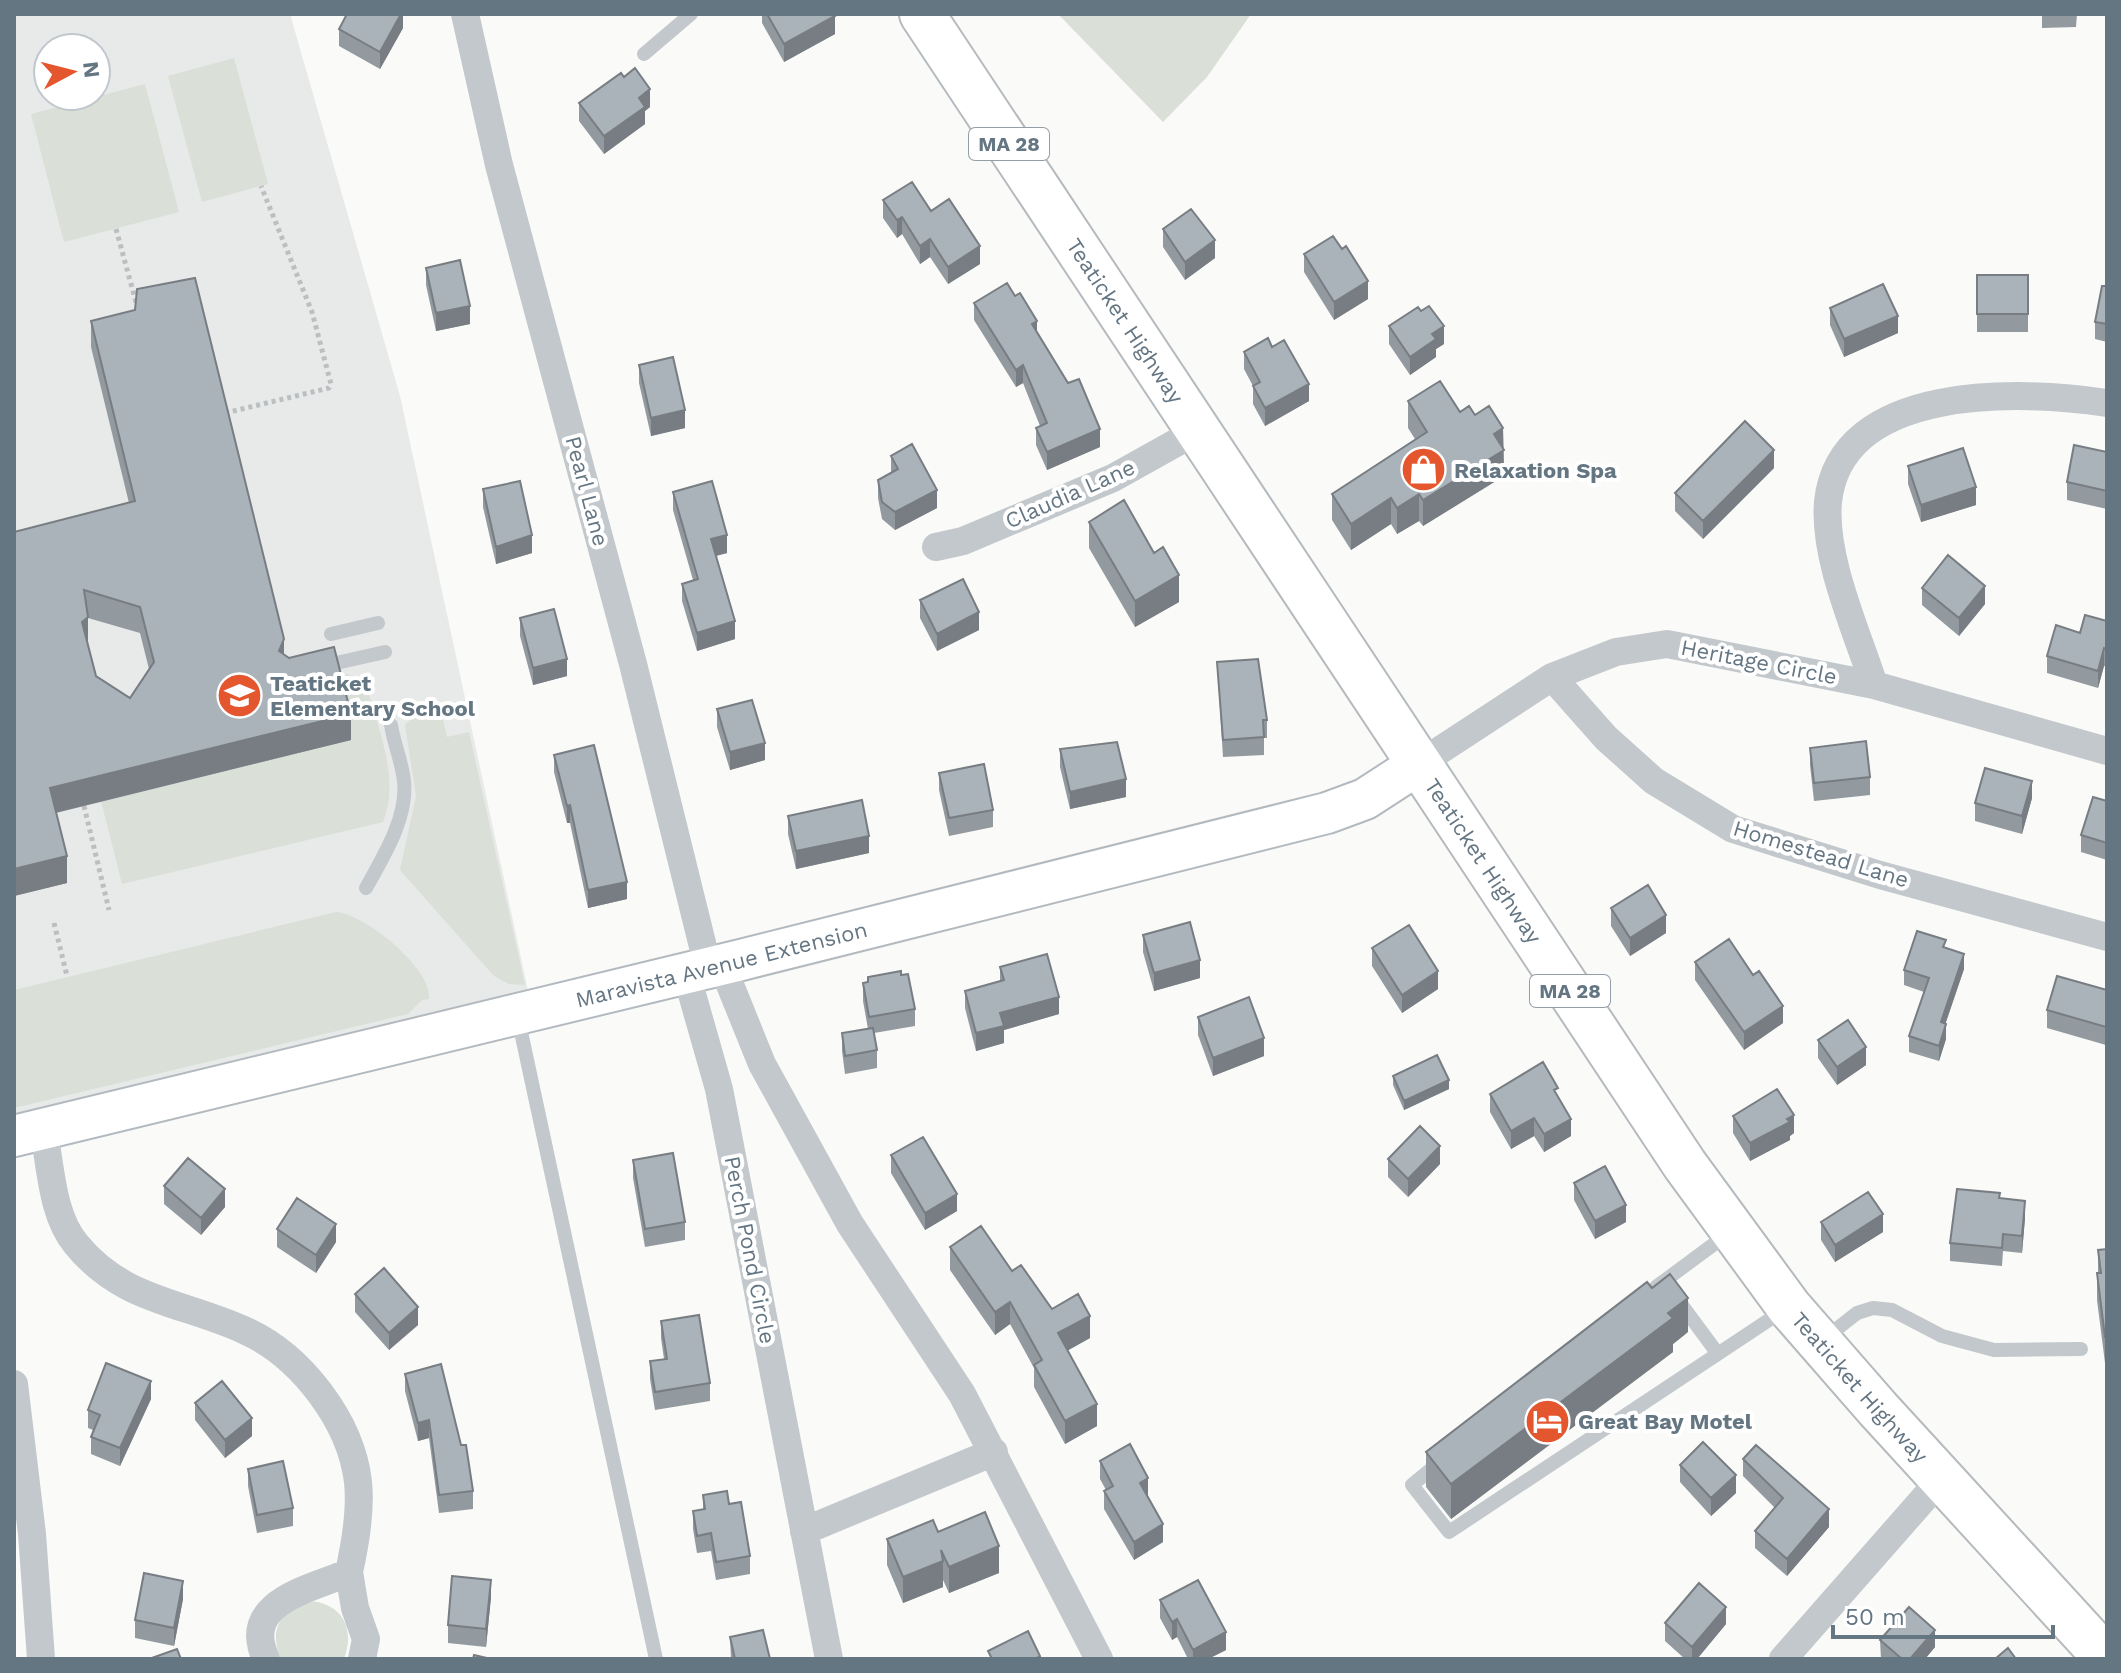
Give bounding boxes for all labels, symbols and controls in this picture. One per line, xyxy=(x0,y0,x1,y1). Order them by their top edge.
north arrow xyxy=(32,32,112,112)
text: N xyxy=(78,60,105,79)
road number: MA 28 xyxy=(969,128,1049,160)
street label: Teaticket Highway xyxy=(1062,234,1189,408)
street label: Pearl Lane xyxy=(560,433,614,549)
shop icon: Relaxation Spa xyxy=(1399,446,1447,494)
street label: Claudia Lane xyxy=(1001,454,1139,534)
place label: Relaxation Spa xyxy=(1454,458,1617,483)
street label: Heritage Circle xyxy=(1679,635,1839,689)
place label: Teaticket Elementary School xyxy=(270,671,476,721)
school or university icon: Teaticket Elementary School xyxy=(215,672,263,720)
street label: Teaticket Highway xyxy=(1420,774,1547,949)
street label: Homestead Lane xyxy=(1730,815,1912,893)
street label: Maravista Avenue Extension xyxy=(573,916,870,1012)
road number: MA 28 xyxy=(1530,975,1610,1007)
street label: Perch Pond Circle xyxy=(720,1154,780,1346)
street label: Teaticket Highway xyxy=(1787,1307,1934,1468)
hotel icon: Great Bay Motel xyxy=(1523,1397,1571,1445)
place label: Great Bay Motel xyxy=(1578,1409,1753,1434)
scale bar xyxy=(1833,1589,2053,1639)
text: 50 m xyxy=(1845,1603,1905,1631)

